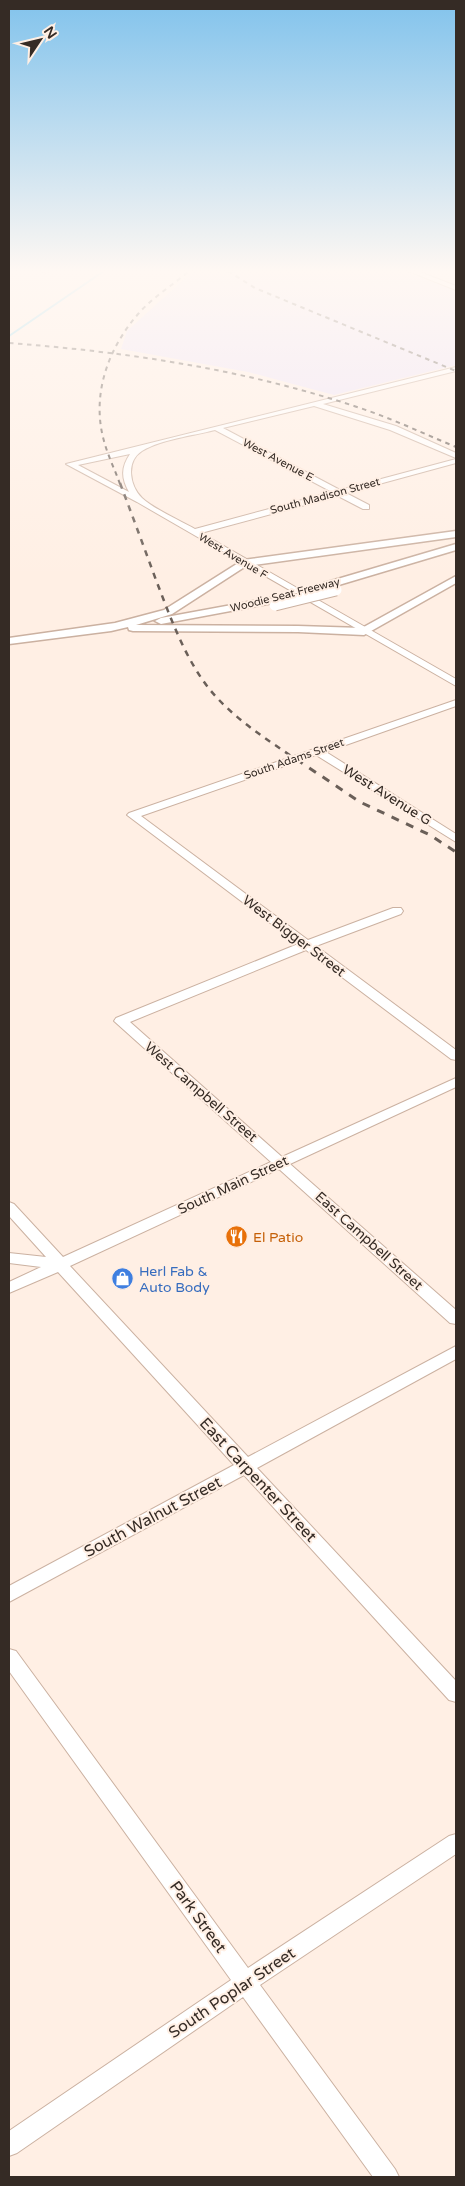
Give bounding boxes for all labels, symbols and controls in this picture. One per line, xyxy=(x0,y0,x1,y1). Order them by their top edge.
north arrow xyxy=(15,15,65,65)
text: N xyxy=(40,23,60,42)
street label: West Avenue E xyxy=(240,436,316,484)
street label: South Madison Street xyxy=(269,475,381,517)
street label: West Avenue F xyxy=(196,530,270,582)
street label: Woodie Seat Freeway xyxy=(229,575,341,615)
street label: South Adams Street xyxy=(242,736,346,782)
street label: West Avenue G xyxy=(339,761,435,829)
street label: West Bigger Street xyxy=(239,892,349,981)
street label: West Campbell Street xyxy=(141,1038,261,1146)
street label: South Main Street xyxy=(175,1152,292,1218)
street label: East Campbell Street xyxy=(312,1188,427,1294)
restaurant icon: El Patio xyxy=(225,1225,249,1249)
place label: El Patio xyxy=(253,1229,303,1246)
place label: Herl Fab & Auto Body xyxy=(139,1263,210,1296)
shop icon: Herl Fab & Auto Body xyxy=(111,1267,135,1291)
street label: East Carpenter Street xyxy=(195,1414,321,1546)
street label: South Walnut Street xyxy=(81,1472,225,1562)
street label: Park Street xyxy=(165,1877,231,1957)
street label: South Poplar Street xyxy=(165,1943,299,2043)

